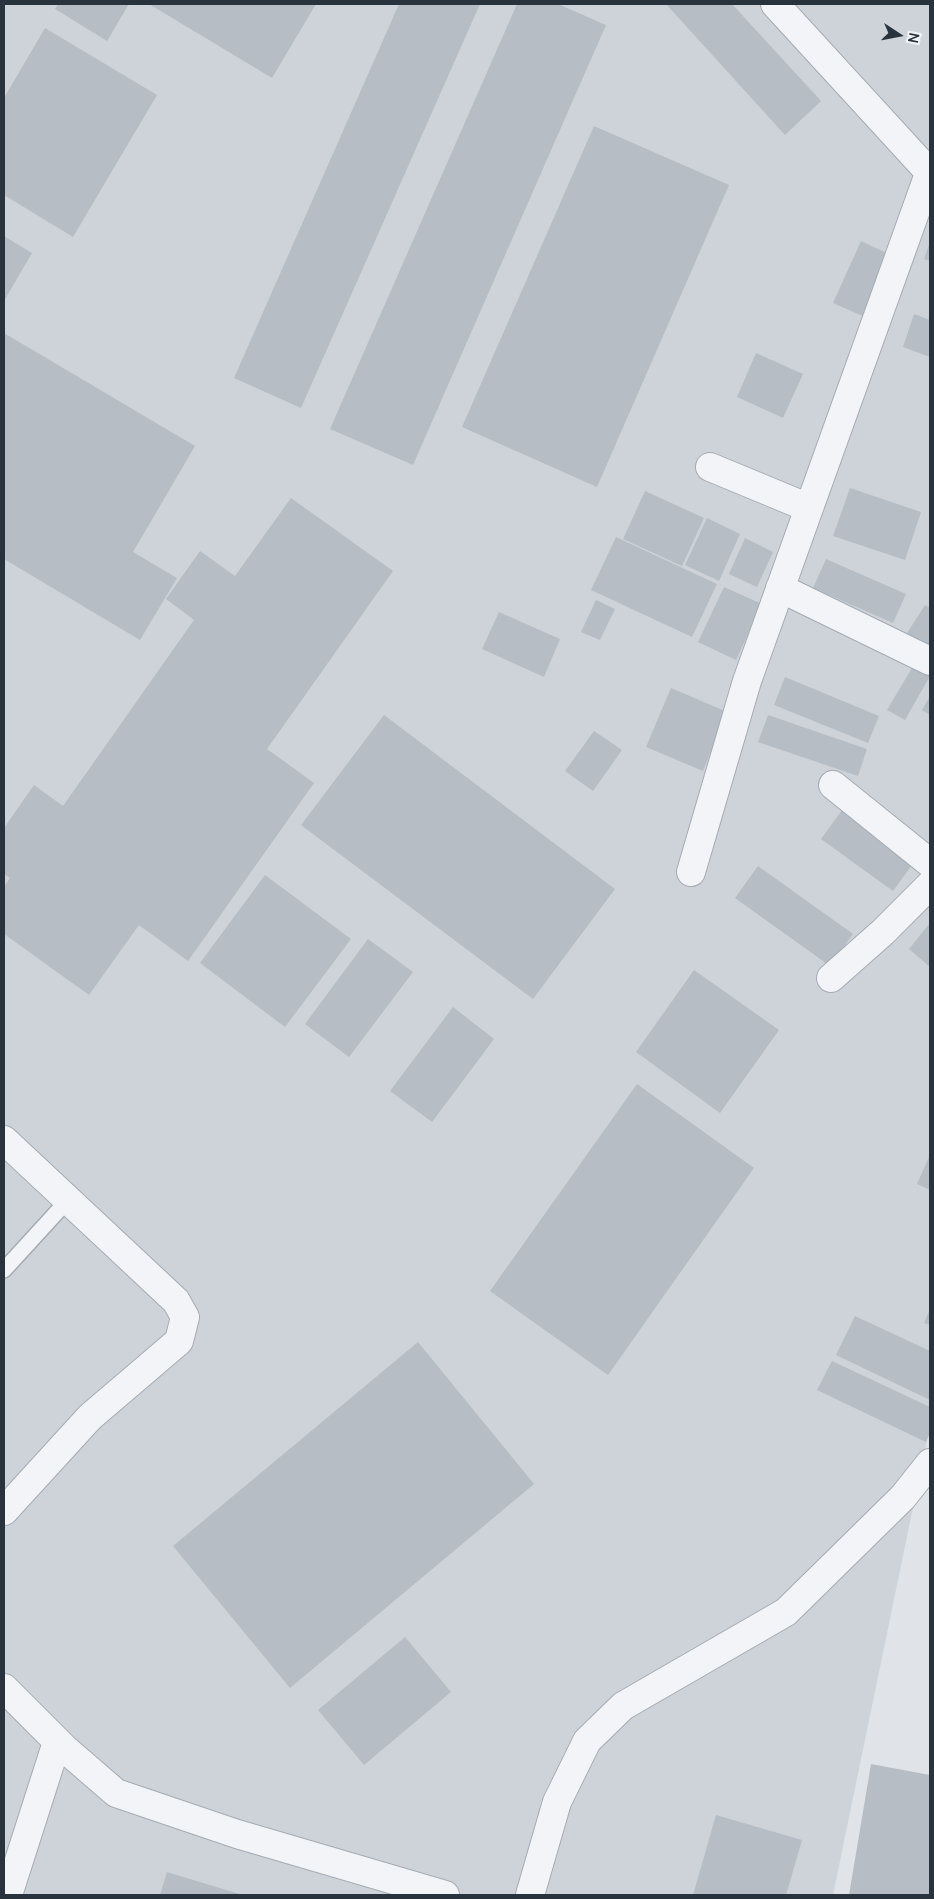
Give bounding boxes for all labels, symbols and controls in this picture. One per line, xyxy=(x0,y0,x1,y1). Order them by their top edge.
north arrow xyxy=(874,10,924,60)
text: N xyxy=(904,31,925,45)

